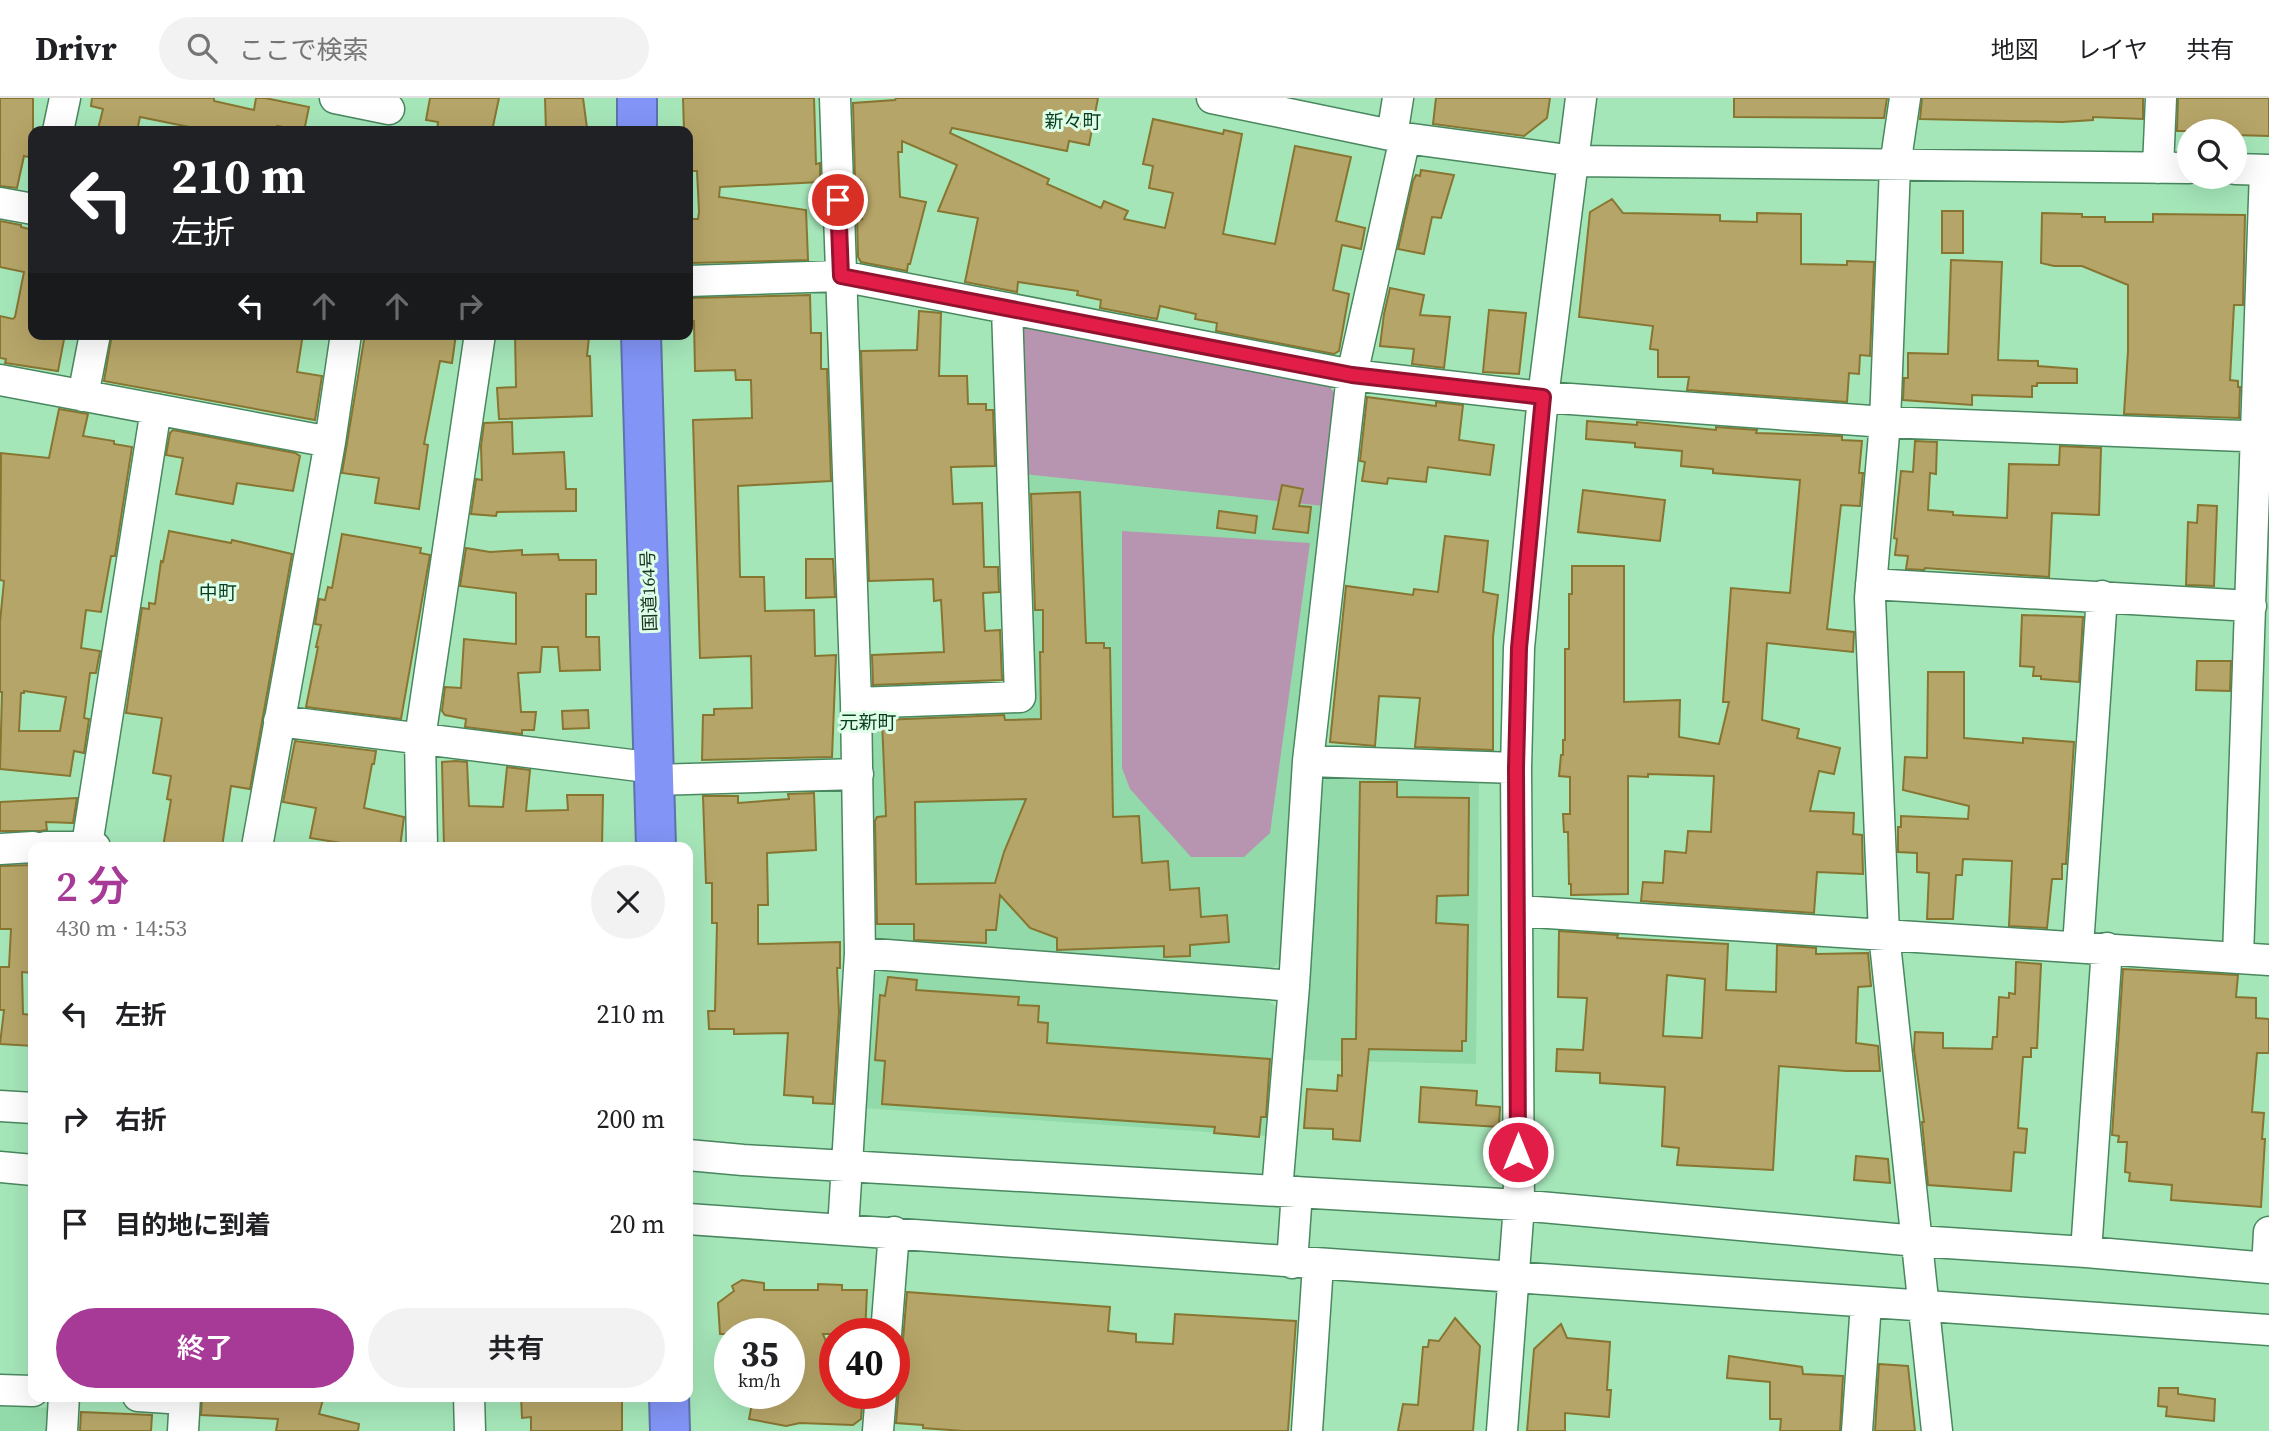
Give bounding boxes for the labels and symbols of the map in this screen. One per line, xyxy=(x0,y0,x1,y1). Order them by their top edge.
district label: 新々町 xyxy=(1044,108,1102,134)
pin xyxy=(808,170,868,230)
street label: 国道164号 xyxy=(635,550,662,632)
district label: 中町 xyxy=(199,579,237,605)
district label: 元新町 xyxy=(839,709,897,735)
position arrow xyxy=(1481,1115,1555,1189)
speed limit sign: 40 xyxy=(819,1318,910,1409)

